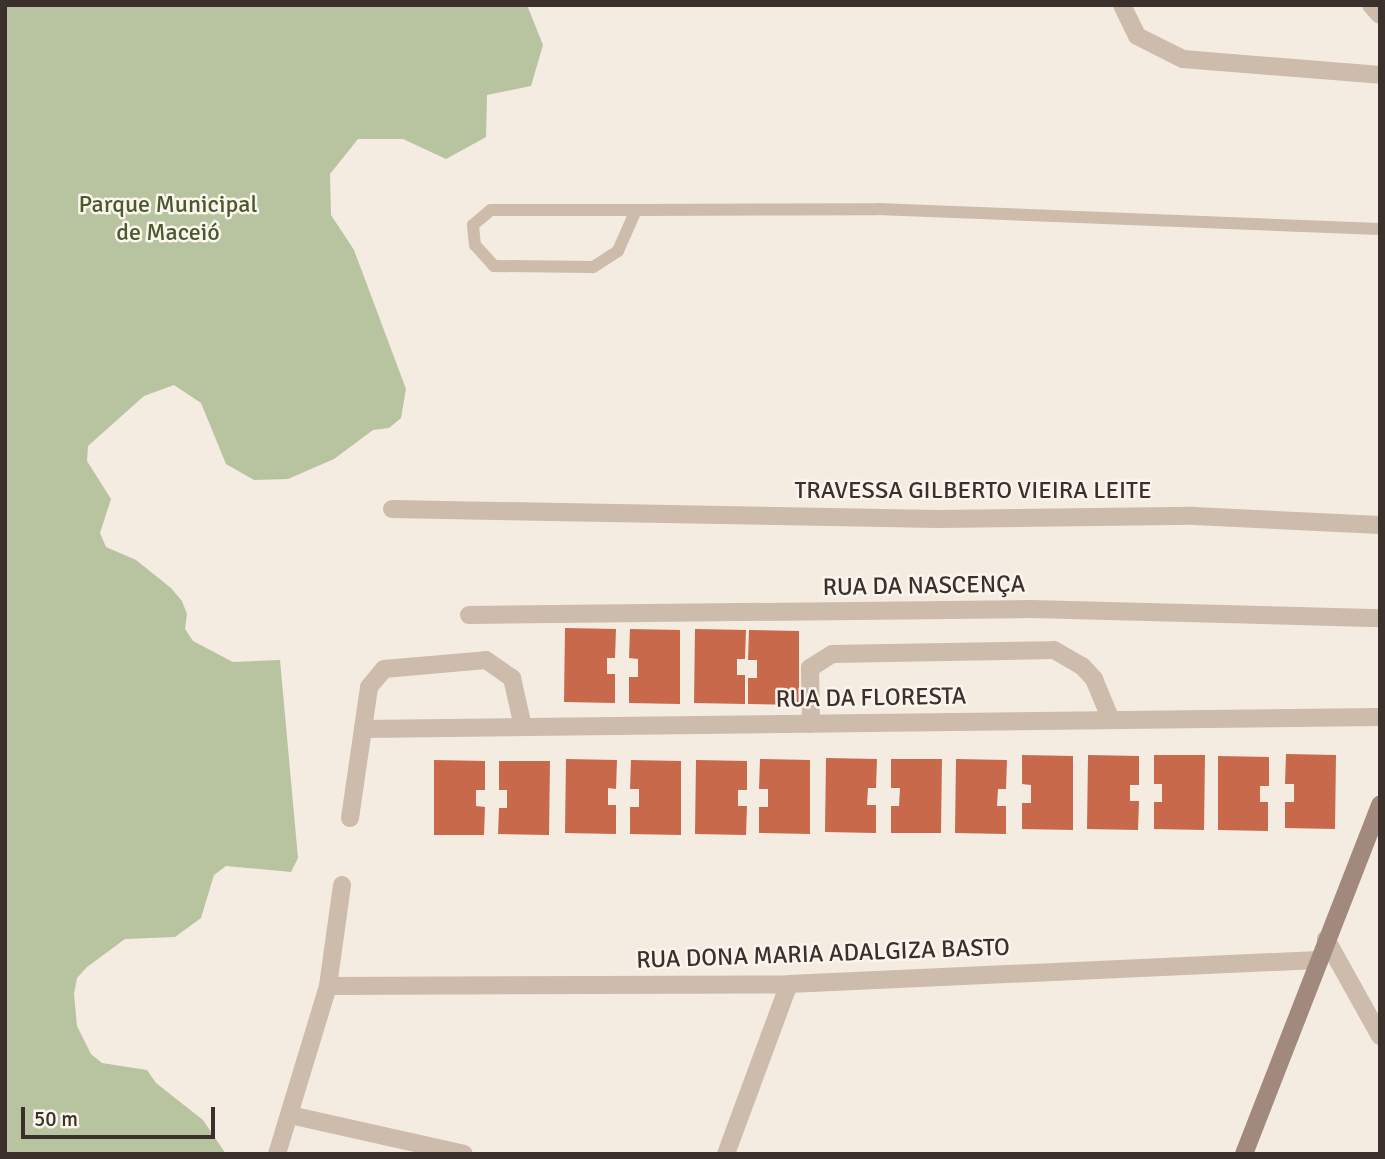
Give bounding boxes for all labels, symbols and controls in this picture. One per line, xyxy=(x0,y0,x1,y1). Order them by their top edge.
park label: Parque Municipal de Maceió xyxy=(78,191,258,247)
street label: TRAVESSA GILBERTO VIEIRA LEITE xyxy=(795,477,1151,505)
street label: RUA DA NASCENÇA xyxy=(822,570,1026,602)
street label: RUA DA FLORESTA xyxy=(775,682,967,714)
street label: RUA DONA MARIA ADALGIZA BASTO xyxy=(636,933,1010,975)
scale bar xyxy=(24,1092,219,1136)
text: 50 m xyxy=(34,1106,78,1132)

